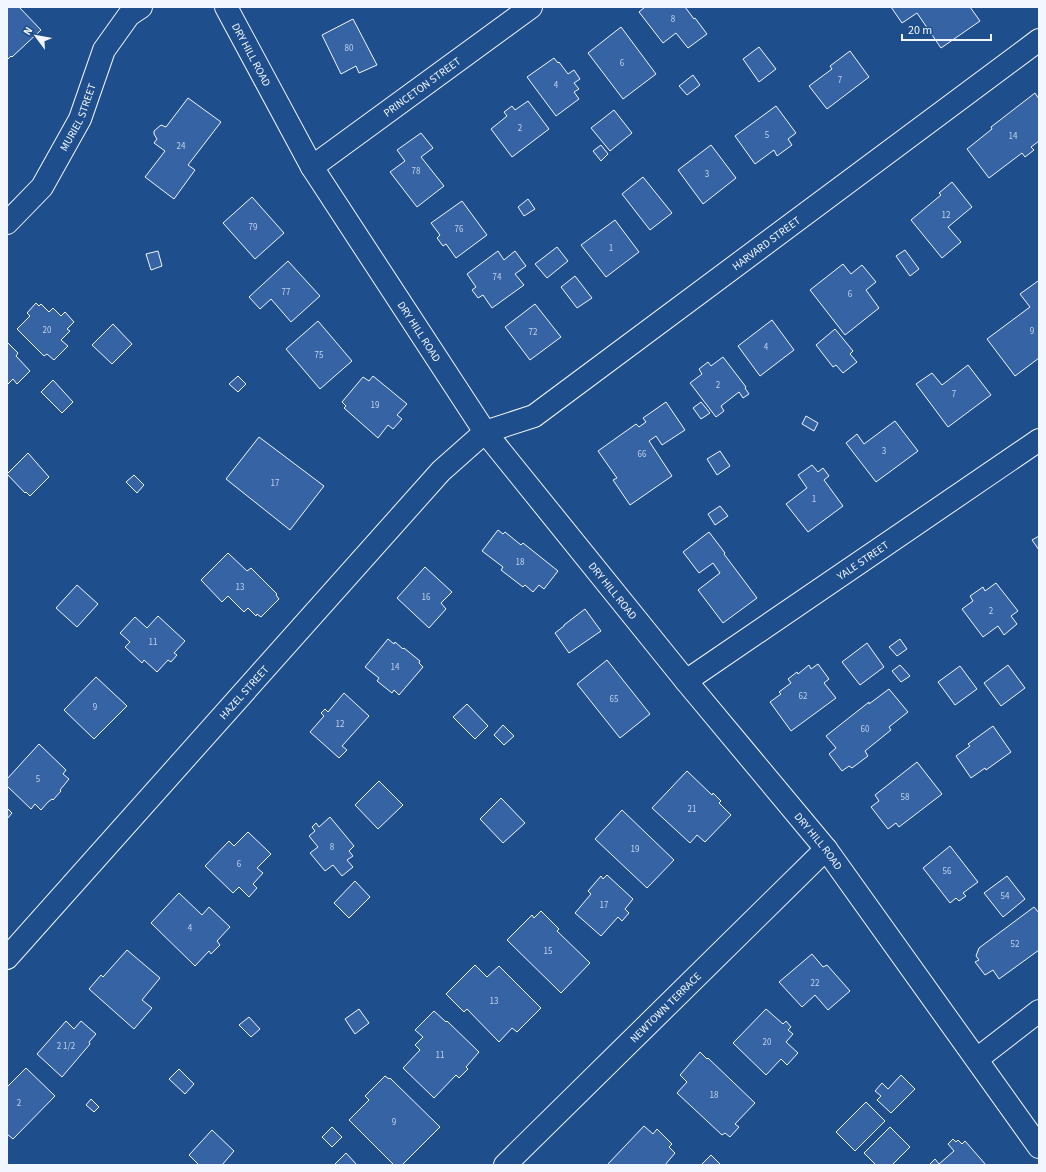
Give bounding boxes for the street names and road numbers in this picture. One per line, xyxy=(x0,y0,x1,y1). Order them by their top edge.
street label: DRY HILL ROAD xyxy=(228,20,275,89)
street label: PRINCETON STREET xyxy=(380,53,464,120)
street label: MURIEL STREET xyxy=(56,81,99,154)
street label: HARVARD STREET xyxy=(729,213,803,274)
street label: DRY HILL ROAD xyxy=(394,298,445,365)
street label: YALE STREET xyxy=(833,537,892,584)
street label: DRY HILL ROAD xyxy=(585,559,641,623)
street label: HAZEL STREET xyxy=(216,662,272,723)
street label: DRY HILL ROAD xyxy=(791,809,846,873)
street label: NEWTOWN TERRACE xyxy=(626,968,704,1046)

